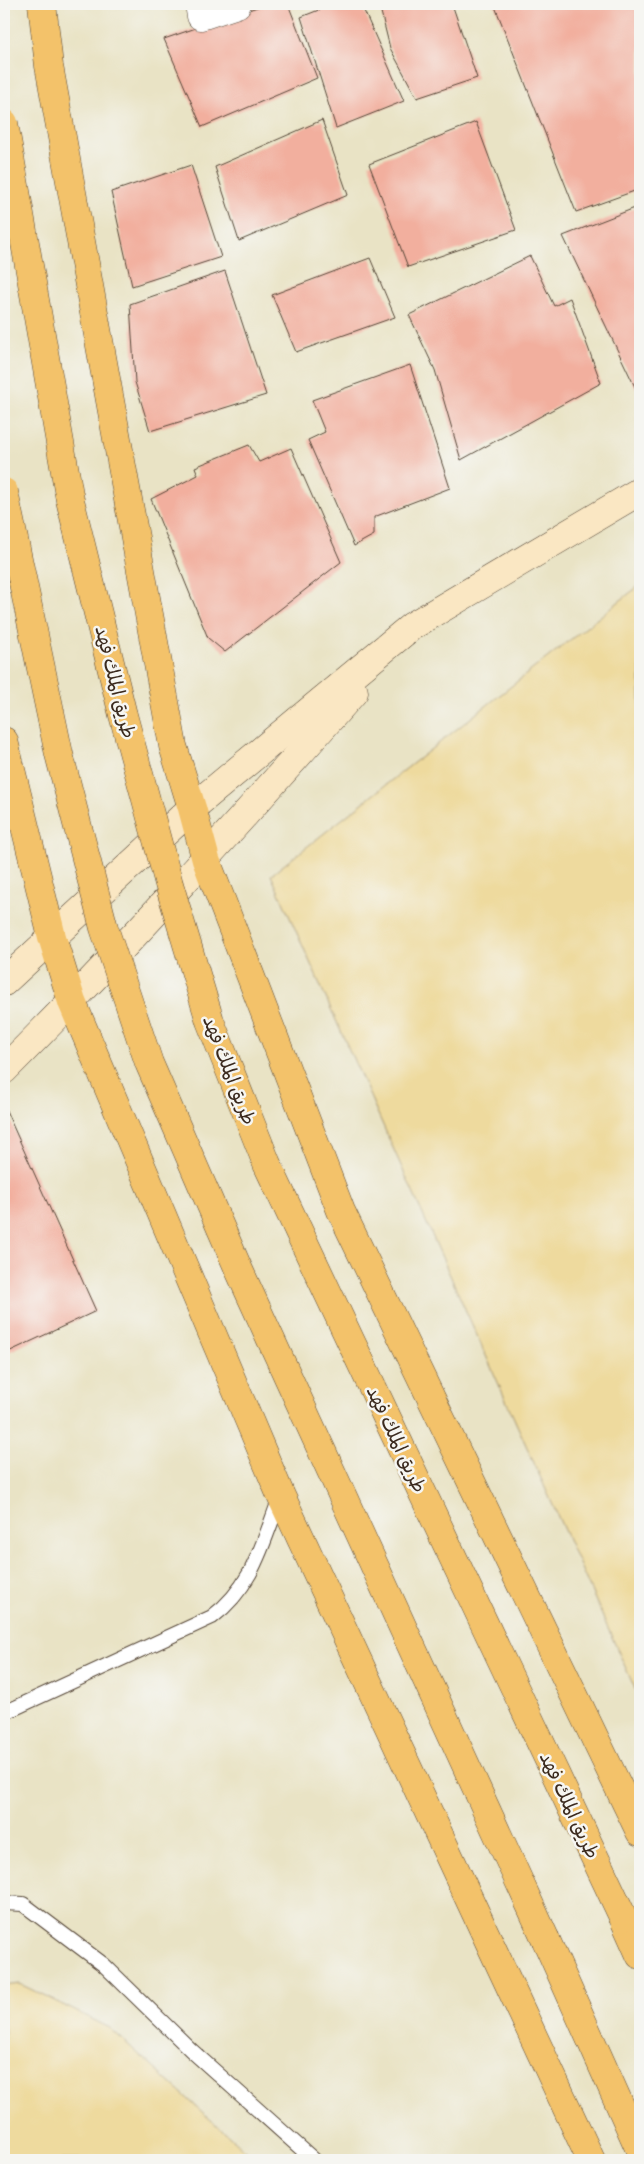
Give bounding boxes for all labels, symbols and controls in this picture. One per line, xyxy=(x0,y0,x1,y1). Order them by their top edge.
street label: طريق الملك فهد xyxy=(89,623,143,741)
street label: طريق الملك فهد xyxy=(197,1012,263,1128)
street label: طريق الملك فهد xyxy=(361,1381,433,1497)
street label: طريق الملك فهد xyxy=(534,1747,606,1863)

